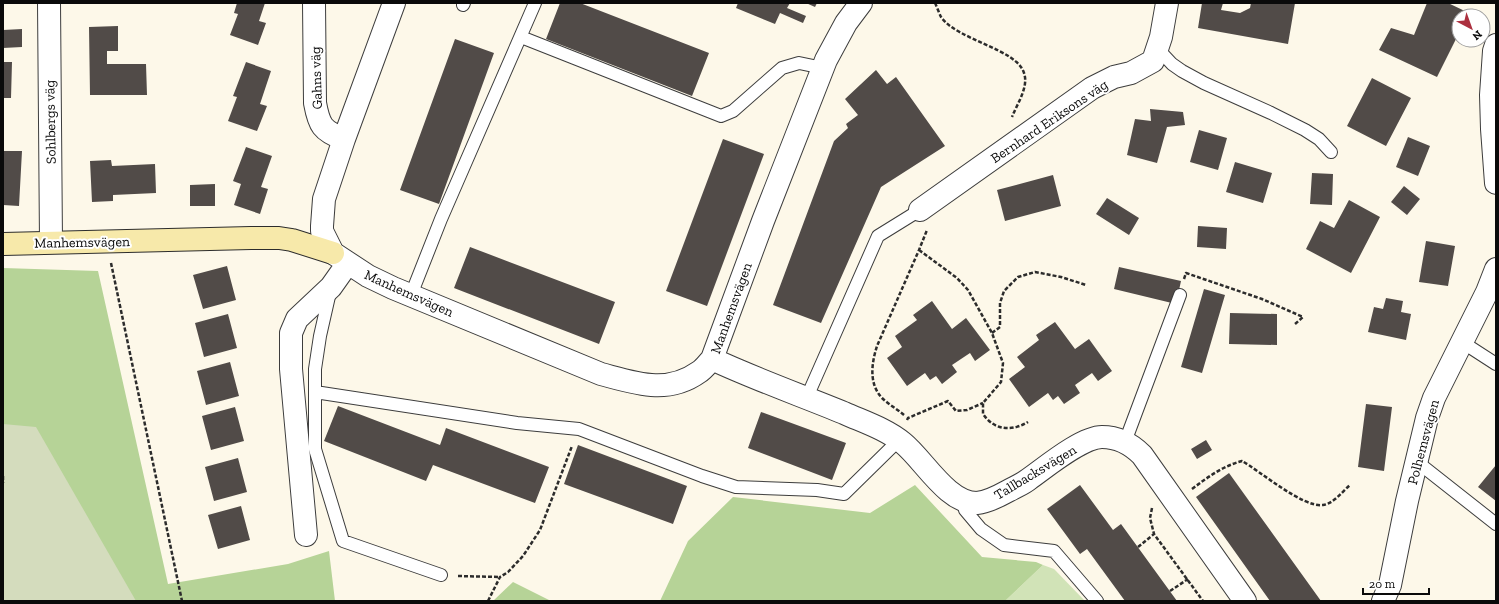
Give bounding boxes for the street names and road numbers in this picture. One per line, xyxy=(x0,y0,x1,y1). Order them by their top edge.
street label: Gahns väg xyxy=(307,46,326,110)
street label: Bernhard Eriksons väg xyxy=(988,76,1111,167)
street label: Sohlbergs väg xyxy=(41,79,60,164)
street label: Manhemsvägen xyxy=(34,233,130,252)
street label: Manhemsvägen xyxy=(707,260,756,356)
street label: Manhemsvägen xyxy=(362,266,456,321)
street label: Polhemsvägen xyxy=(1404,398,1443,487)
street label: Tallbacksvägen xyxy=(991,441,1079,504)

